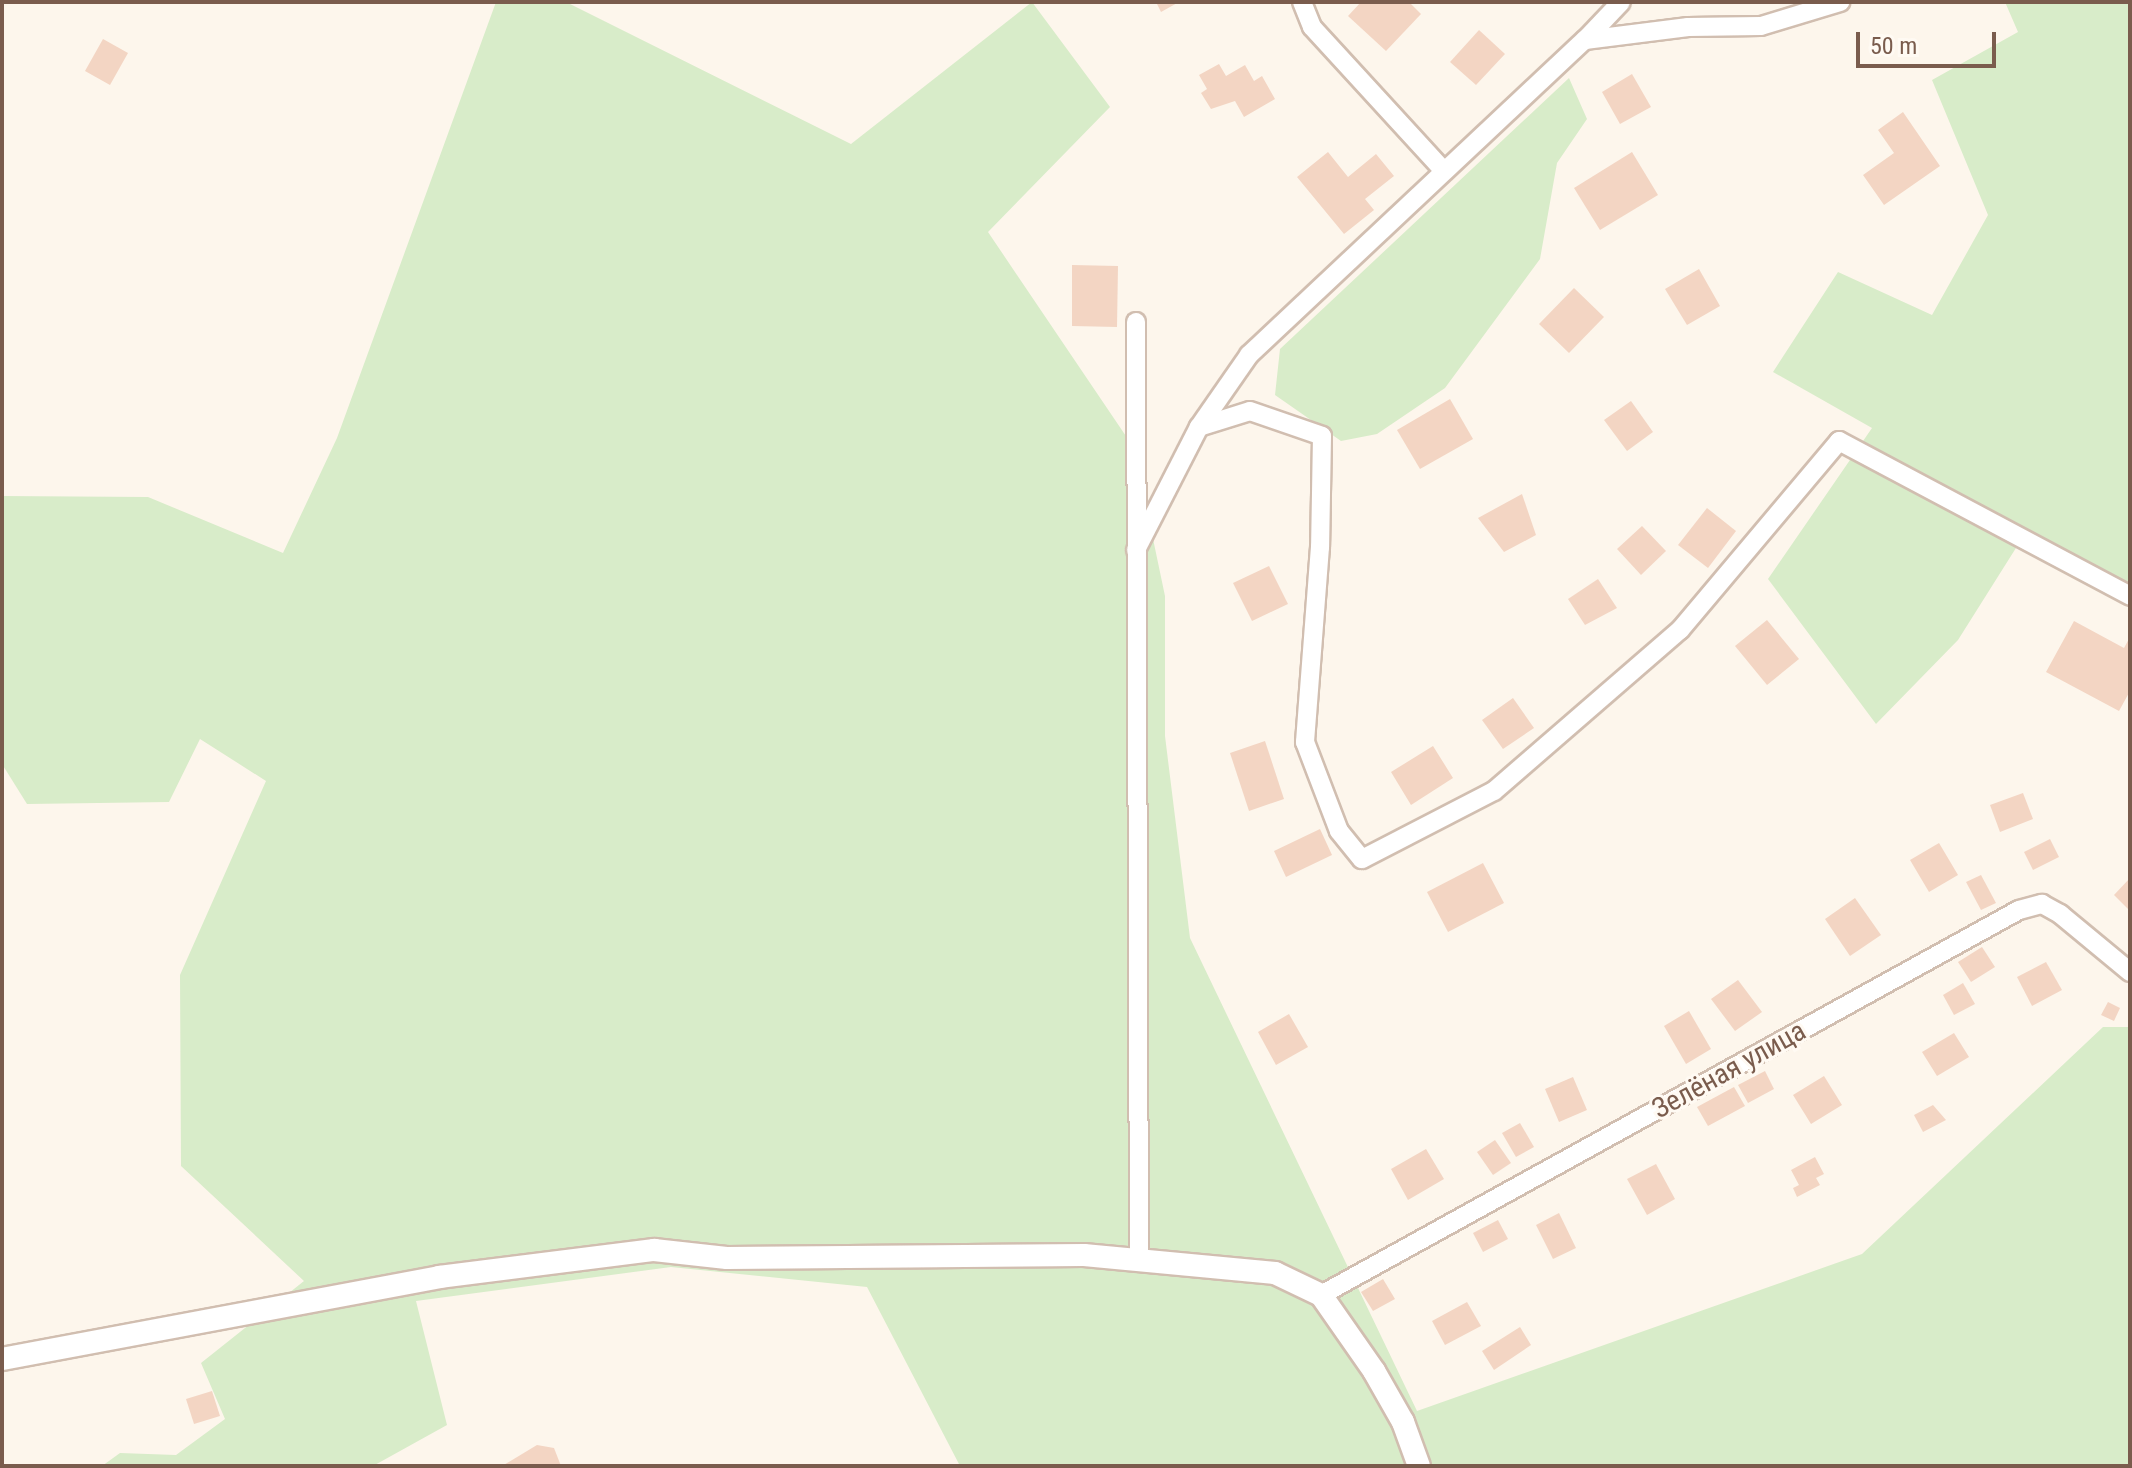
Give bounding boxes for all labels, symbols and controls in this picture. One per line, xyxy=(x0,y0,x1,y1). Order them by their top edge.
scale bar xyxy=(1860,16,2000,66)
text: 50 m xyxy=(1870,32,1917,60)
street label: Зелёная улица xyxy=(1646,1014,1812,1126)

